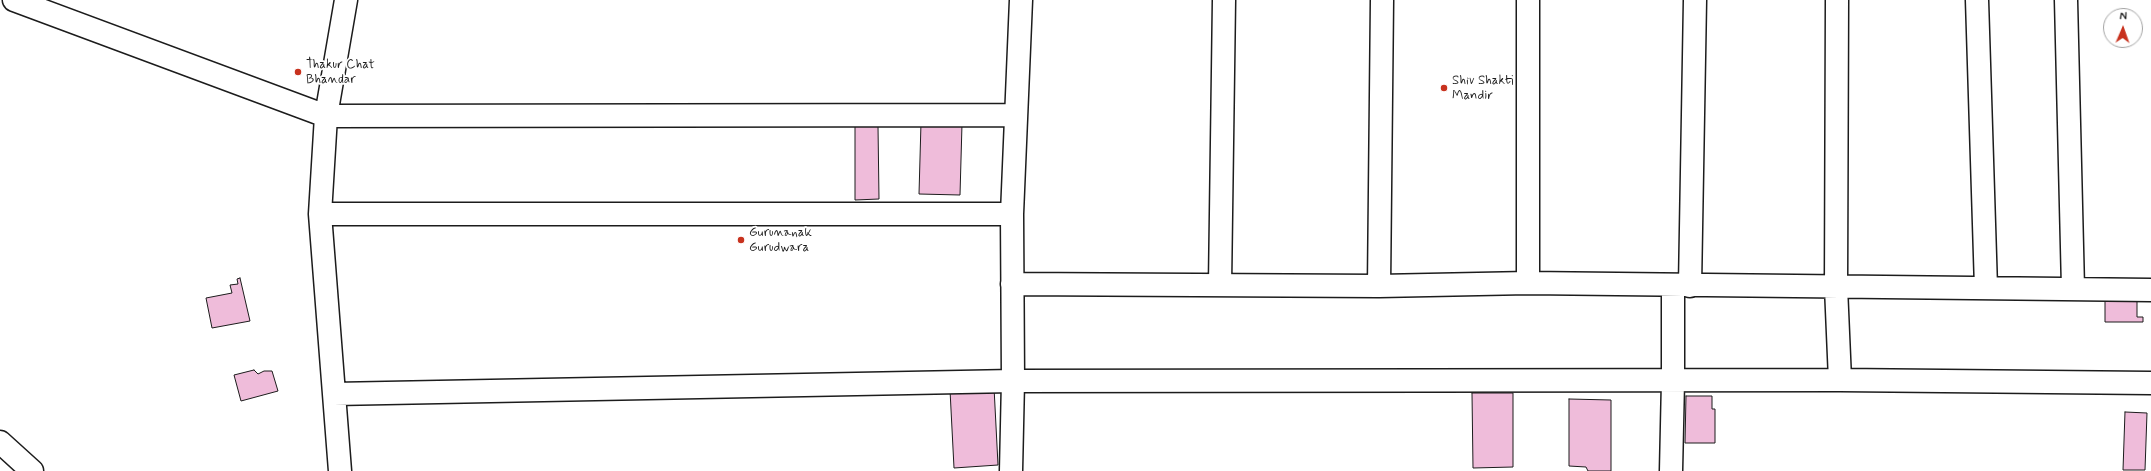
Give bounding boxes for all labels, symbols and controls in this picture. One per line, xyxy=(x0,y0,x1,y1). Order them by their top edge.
north arrow xyxy=(2103,8,2143,48)
text: N xyxy=(2119,10,2127,24)
place label: Thakur Chat Bhandar xyxy=(306,57,375,88)
marker: Thakur Chat Bhandar xyxy=(293,67,303,77)
place label: Shiv Shakti Mandir xyxy=(1452,73,1513,104)
marker: Shiv Shakti Mandir xyxy=(1439,83,1449,93)
place label: Gurunanak Gurudwara xyxy=(749,225,812,256)
marker: Gurunanak Gurudwara xyxy=(736,235,746,245)

